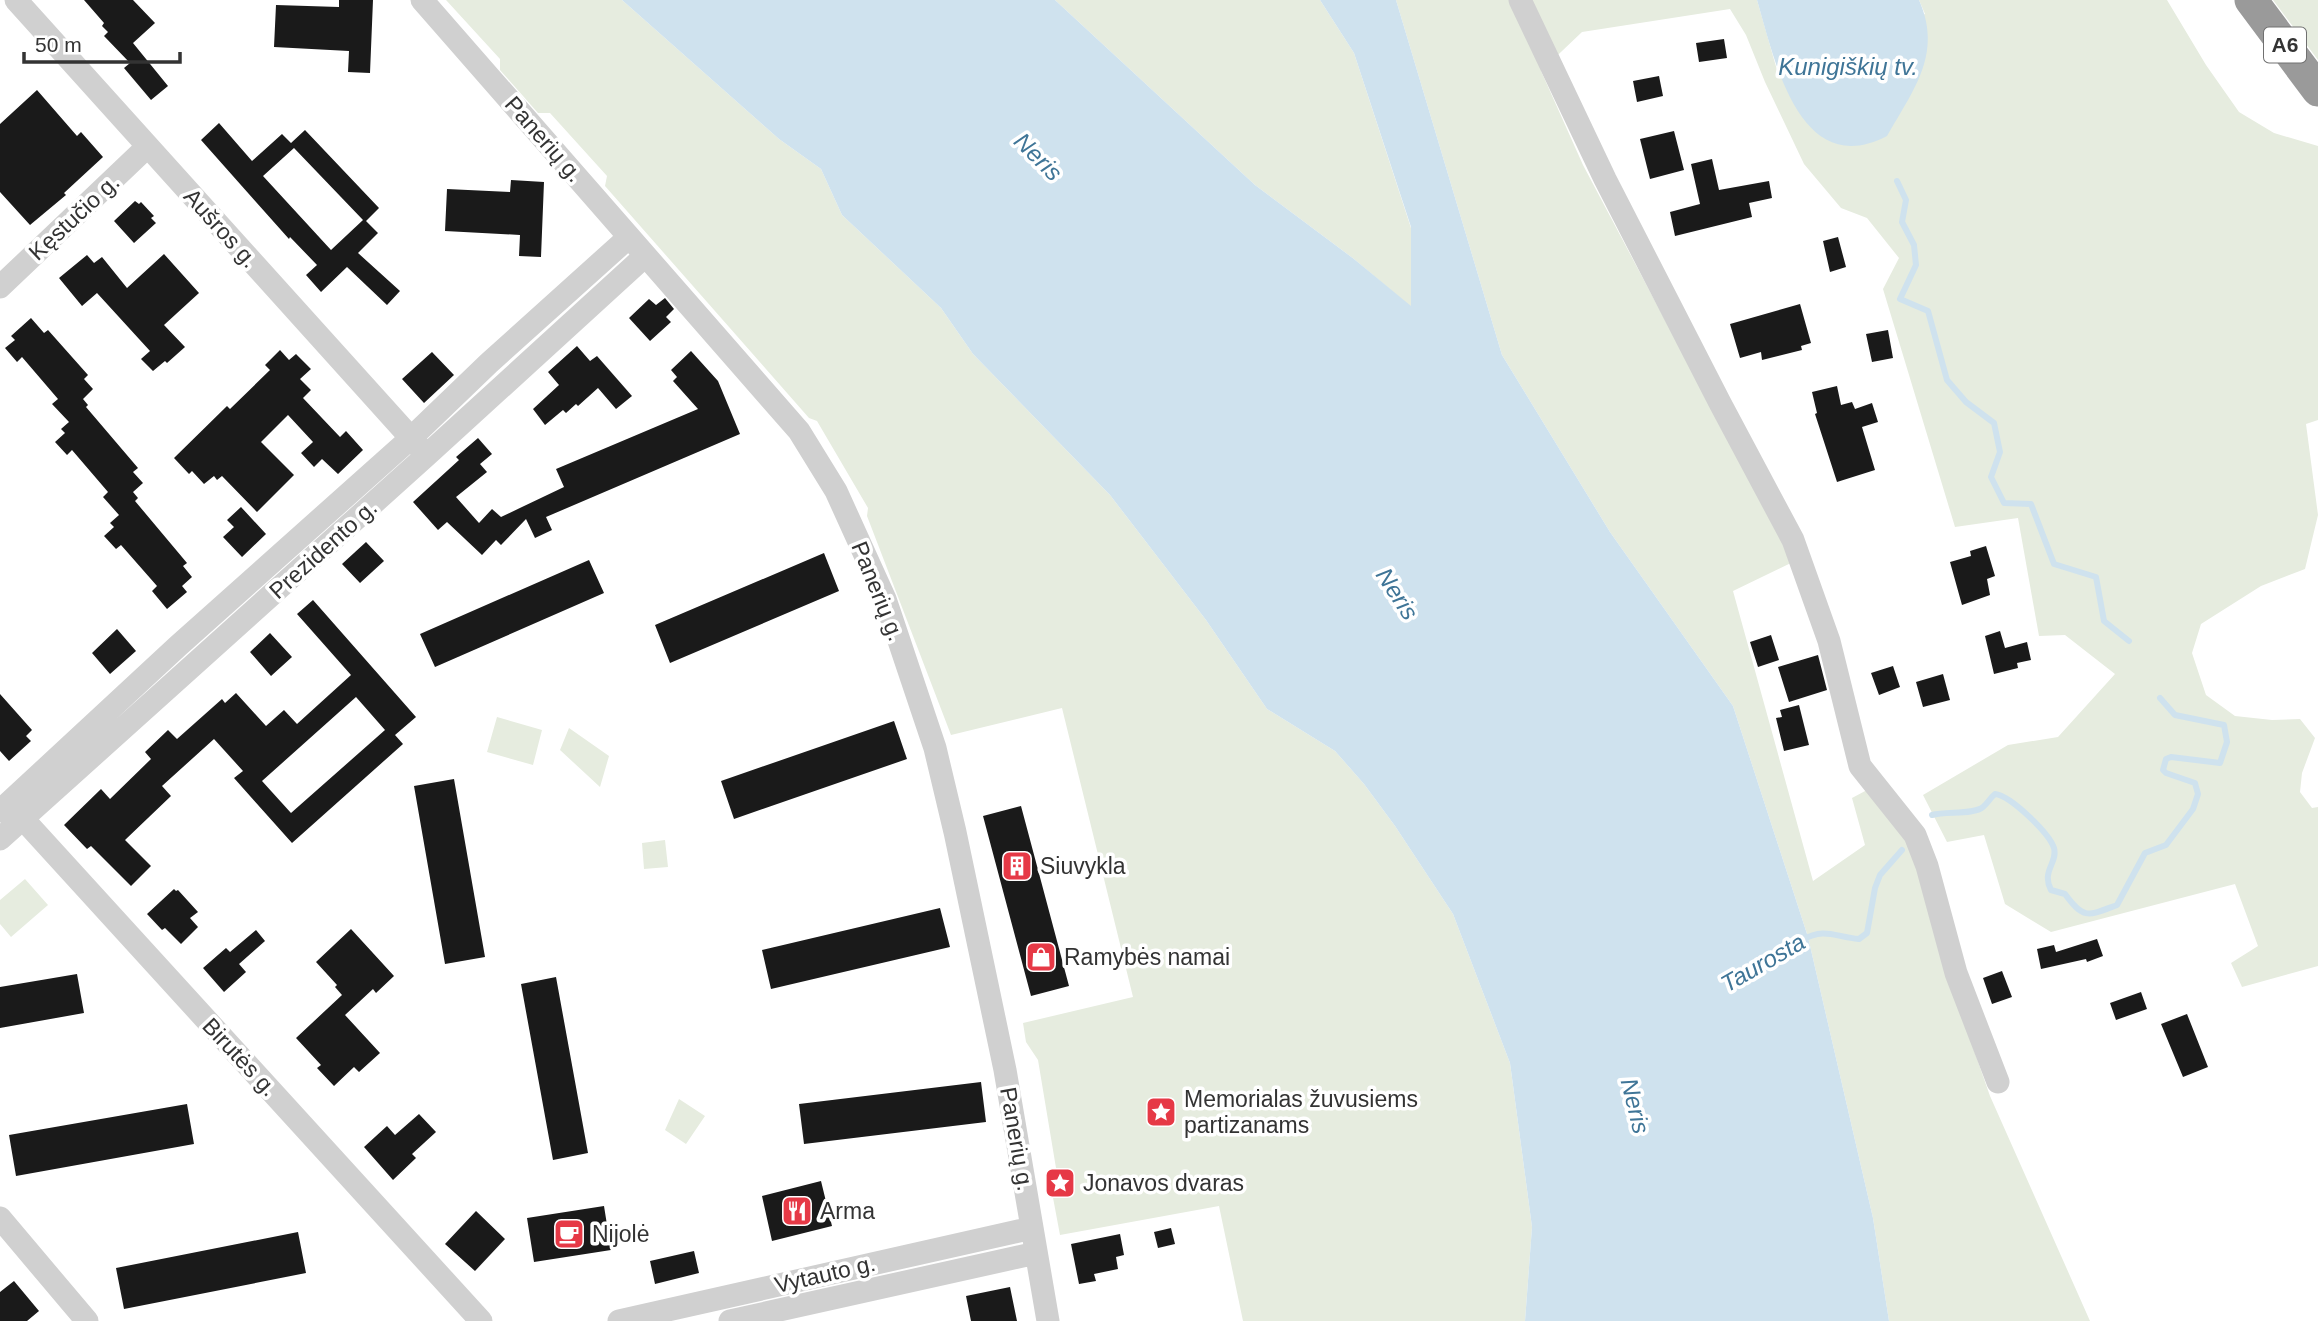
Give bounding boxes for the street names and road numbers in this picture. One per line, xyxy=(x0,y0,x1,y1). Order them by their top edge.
road number: A6 xyxy=(2264,28,2306,62)
street label: Panerių g. xyxy=(500,91,588,187)
street label: Kęstučio g. xyxy=(24,169,124,265)
street label: Aušros g. xyxy=(179,183,263,273)
street label: Prezidento g. xyxy=(264,494,382,604)
street label: Panerių g. xyxy=(846,538,910,644)
street label: Birutės g. xyxy=(197,1013,283,1101)
street label: Panerių g. xyxy=(995,1085,1039,1193)
street label: Vytauto g. xyxy=(772,1250,878,1298)

